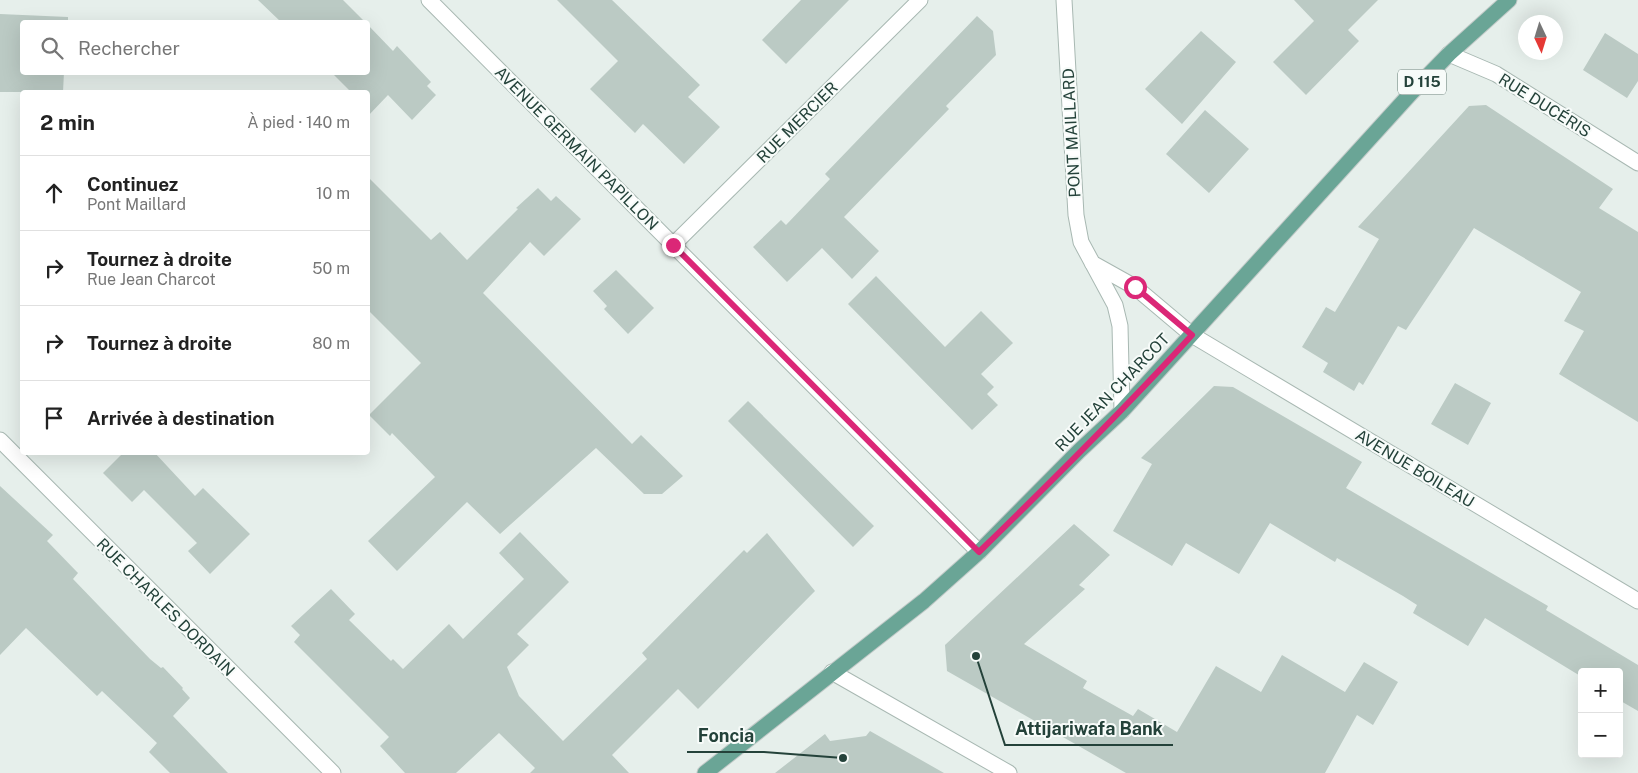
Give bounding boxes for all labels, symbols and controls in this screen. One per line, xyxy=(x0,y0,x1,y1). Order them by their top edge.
north arrow xyxy=(1518,15,1563,60)
search box xyxy=(20,20,370,75)
icon: search xyxy=(38,34,66,62)
text: Rechercher xyxy=(78,37,180,59)
street label: AVENUE GERMAIN PAPILLON xyxy=(491,63,662,234)
street label: PONT MAILLARD xyxy=(1059,68,1084,198)
street label: RUE DUCÉRIS xyxy=(1495,69,1595,141)
road number: D 115 xyxy=(1398,70,1446,94)
street label: RUE MERCIER xyxy=(753,78,842,167)
text: 2 min xyxy=(40,110,95,135)
text: À pied · 140 m xyxy=(247,113,350,132)
text: Continuez xyxy=(87,173,178,195)
icon: ahead xyxy=(40,179,68,207)
text: 10 m xyxy=(316,184,350,203)
text: Pont Maillard xyxy=(87,195,186,214)
route end xyxy=(662,234,685,257)
text: Tournez à droite xyxy=(87,248,232,270)
icon: right xyxy=(40,254,68,282)
text: 50 m xyxy=(312,259,350,278)
text: Rue Jean Charcot xyxy=(87,270,216,289)
route start xyxy=(1124,276,1147,299)
icon: right xyxy=(40,329,68,357)
street label: RUE JEAN CHARCOT xyxy=(1051,329,1174,455)
text: Tournez à droite xyxy=(87,332,232,354)
text: 80 m xyxy=(312,334,350,353)
icon: arrive xyxy=(40,404,68,432)
text: Arrivée à destination xyxy=(87,407,275,429)
street label: AVENUE BOILEAU xyxy=(1352,425,1478,511)
street label: RUE CHARLES DORDAIN xyxy=(93,534,239,680)
map controls xyxy=(1578,668,1623,758)
button: + xyxy=(1578,668,1623,713)
callout: Attijariwafa Bank xyxy=(1005,712,1173,745)
button: − xyxy=(1578,713,1623,758)
text: Attijariwafa Bank xyxy=(1015,718,1164,739)
callout: Foncia xyxy=(687,719,764,752)
text: Foncia xyxy=(698,725,754,746)

